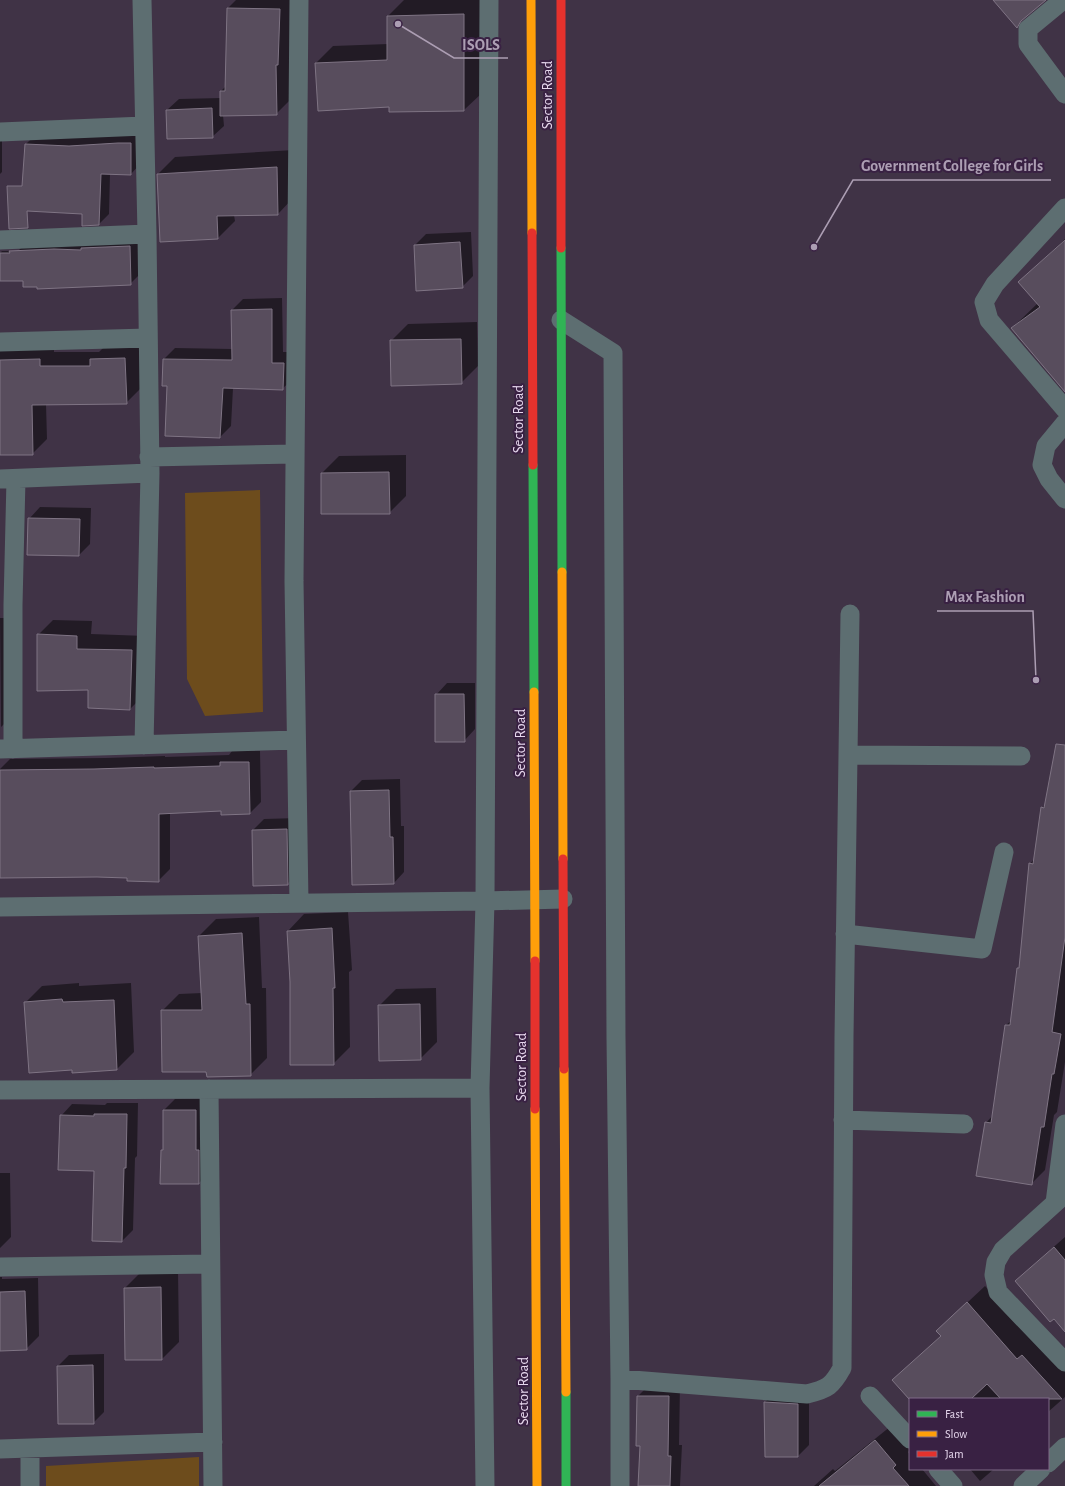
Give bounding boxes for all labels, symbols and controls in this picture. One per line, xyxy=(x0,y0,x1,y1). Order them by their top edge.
callout: ISOLS xyxy=(454,30,508,58)
text: ISOLS xyxy=(462,37,500,53)
street label: Sector Road xyxy=(540,61,555,129)
callout: Government College for Girls xyxy=(853,152,1051,180)
text: Government College for Girls xyxy=(861,158,1043,174)
street label: Sector Road xyxy=(511,385,526,453)
callout: Max Fashion xyxy=(937,583,1033,611)
text: Max Fashion xyxy=(945,589,1025,605)
street label: Sector Road xyxy=(513,709,528,777)
street label: Sector Road xyxy=(514,1033,529,1101)
street label: Sector Road xyxy=(516,1357,531,1425)
legend xyxy=(909,1398,1049,1470)
text: Fast xyxy=(945,1408,964,1420)
text: Slow xyxy=(945,1428,967,1440)
text: Jam xyxy=(945,1448,964,1460)

